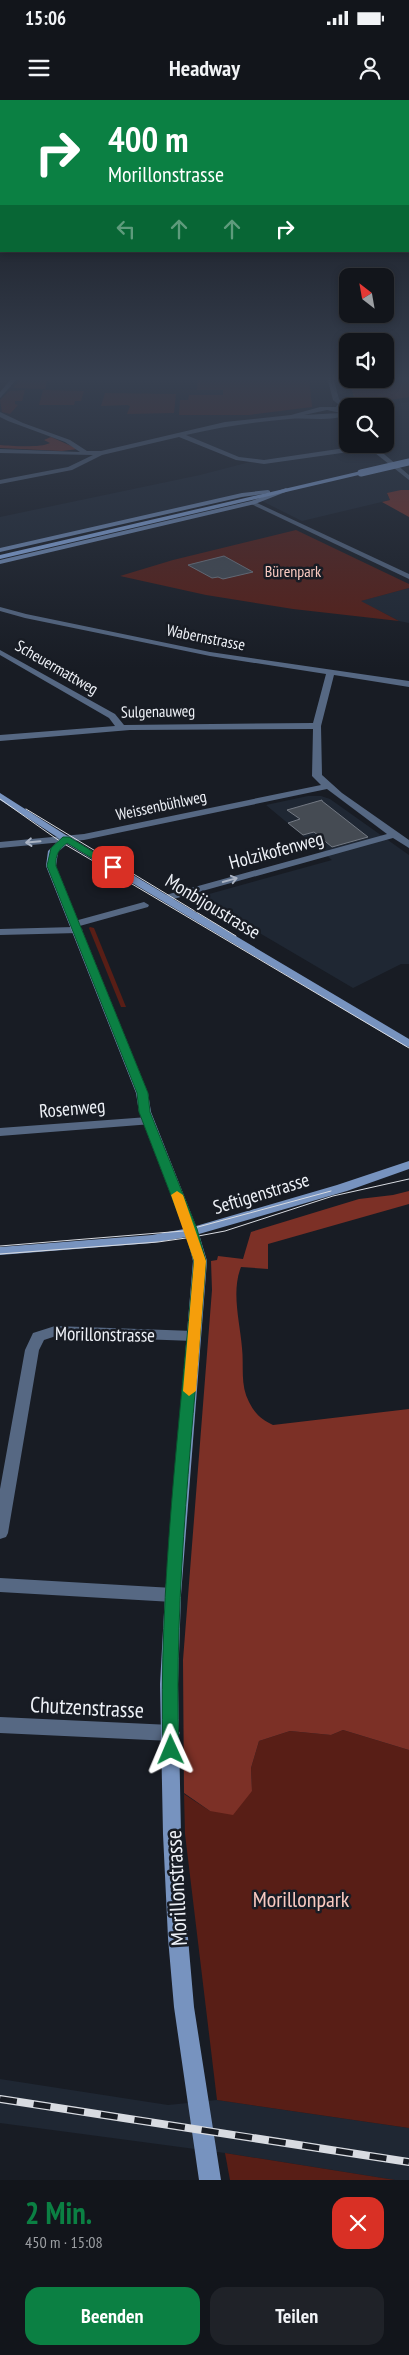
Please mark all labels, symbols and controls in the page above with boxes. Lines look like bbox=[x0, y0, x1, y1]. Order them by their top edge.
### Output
text: 15:06 bbox=[25, 6, 66, 30]
icon: menu bbox=[25, 54, 53, 82]
text: Headway bbox=[169, 54, 240, 82]
icon: person bbox=[356, 54, 384, 82]
text: 400 m bbox=[108, 116, 189, 162]
icon: right bbox=[25, 120, 90, 185]
text: Morillonstrasse bbox=[108, 160, 224, 188]
icon: left bbox=[112, 215, 140, 243]
icon: ahead bbox=[165, 215, 193, 243]
icon: ahead bbox=[218, 215, 246, 243]
icon: right bbox=[271, 215, 299, 243]
north arrow bbox=[339, 268, 394, 322]
map controls bbox=[339, 268, 394, 453]
button: sound bbox=[339, 333, 394, 388]
button: search bbox=[339, 398, 394, 453]
park label: Bürenpark bbox=[265, 561, 322, 581]
street label: Wabernstrasse bbox=[165, 620, 247, 654]
street label: Scheuermattweg bbox=[12, 635, 102, 699]
street label: Sulgenauweg bbox=[121, 700, 195, 722]
street label: Weissenbühlweg bbox=[114, 786, 208, 824]
street label: Holzikofenweg bbox=[226, 826, 326, 874]
one-way arrow bbox=[25, 838, 41, 847]
pin bbox=[92, 846, 134, 888]
icon: arrive bbox=[99, 853, 127, 881]
street label: Monbijoustrasse bbox=[161, 868, 265, 944]
one-way arrow bbox=[222, 875, 238, 885]
street label: Rosenweg bbox=[38, 1093, 106, 1123]
street label: Seftigenstrasse bbox=[210, 1167, 312, 1219]
street label: Morillonstrasse bbox=[55, 1321, 155, 1347]
street label: Chutzenstrasse bbox=[29, 1690, 145, 1724]
position arrow bbox=[144, 1723, 196, 1775]
street label: Morillonstrasse bbox=[159, 1829, 193, 1947]
park label: Morillonpark bbox=[253, 1885, 350, 1913]
text: 2 Min. bbox=[25, 2193, 92, 2232]
button: close bbox=[332, 2197, 384, 2249]
text: 450 m · 15:08 bbox=[25, 2232, 103, 2252]
button: Beenden bbox=[25, 2287, 200, 2345]
button: Teilen bbox=[210, 2287, 384, 2345]

